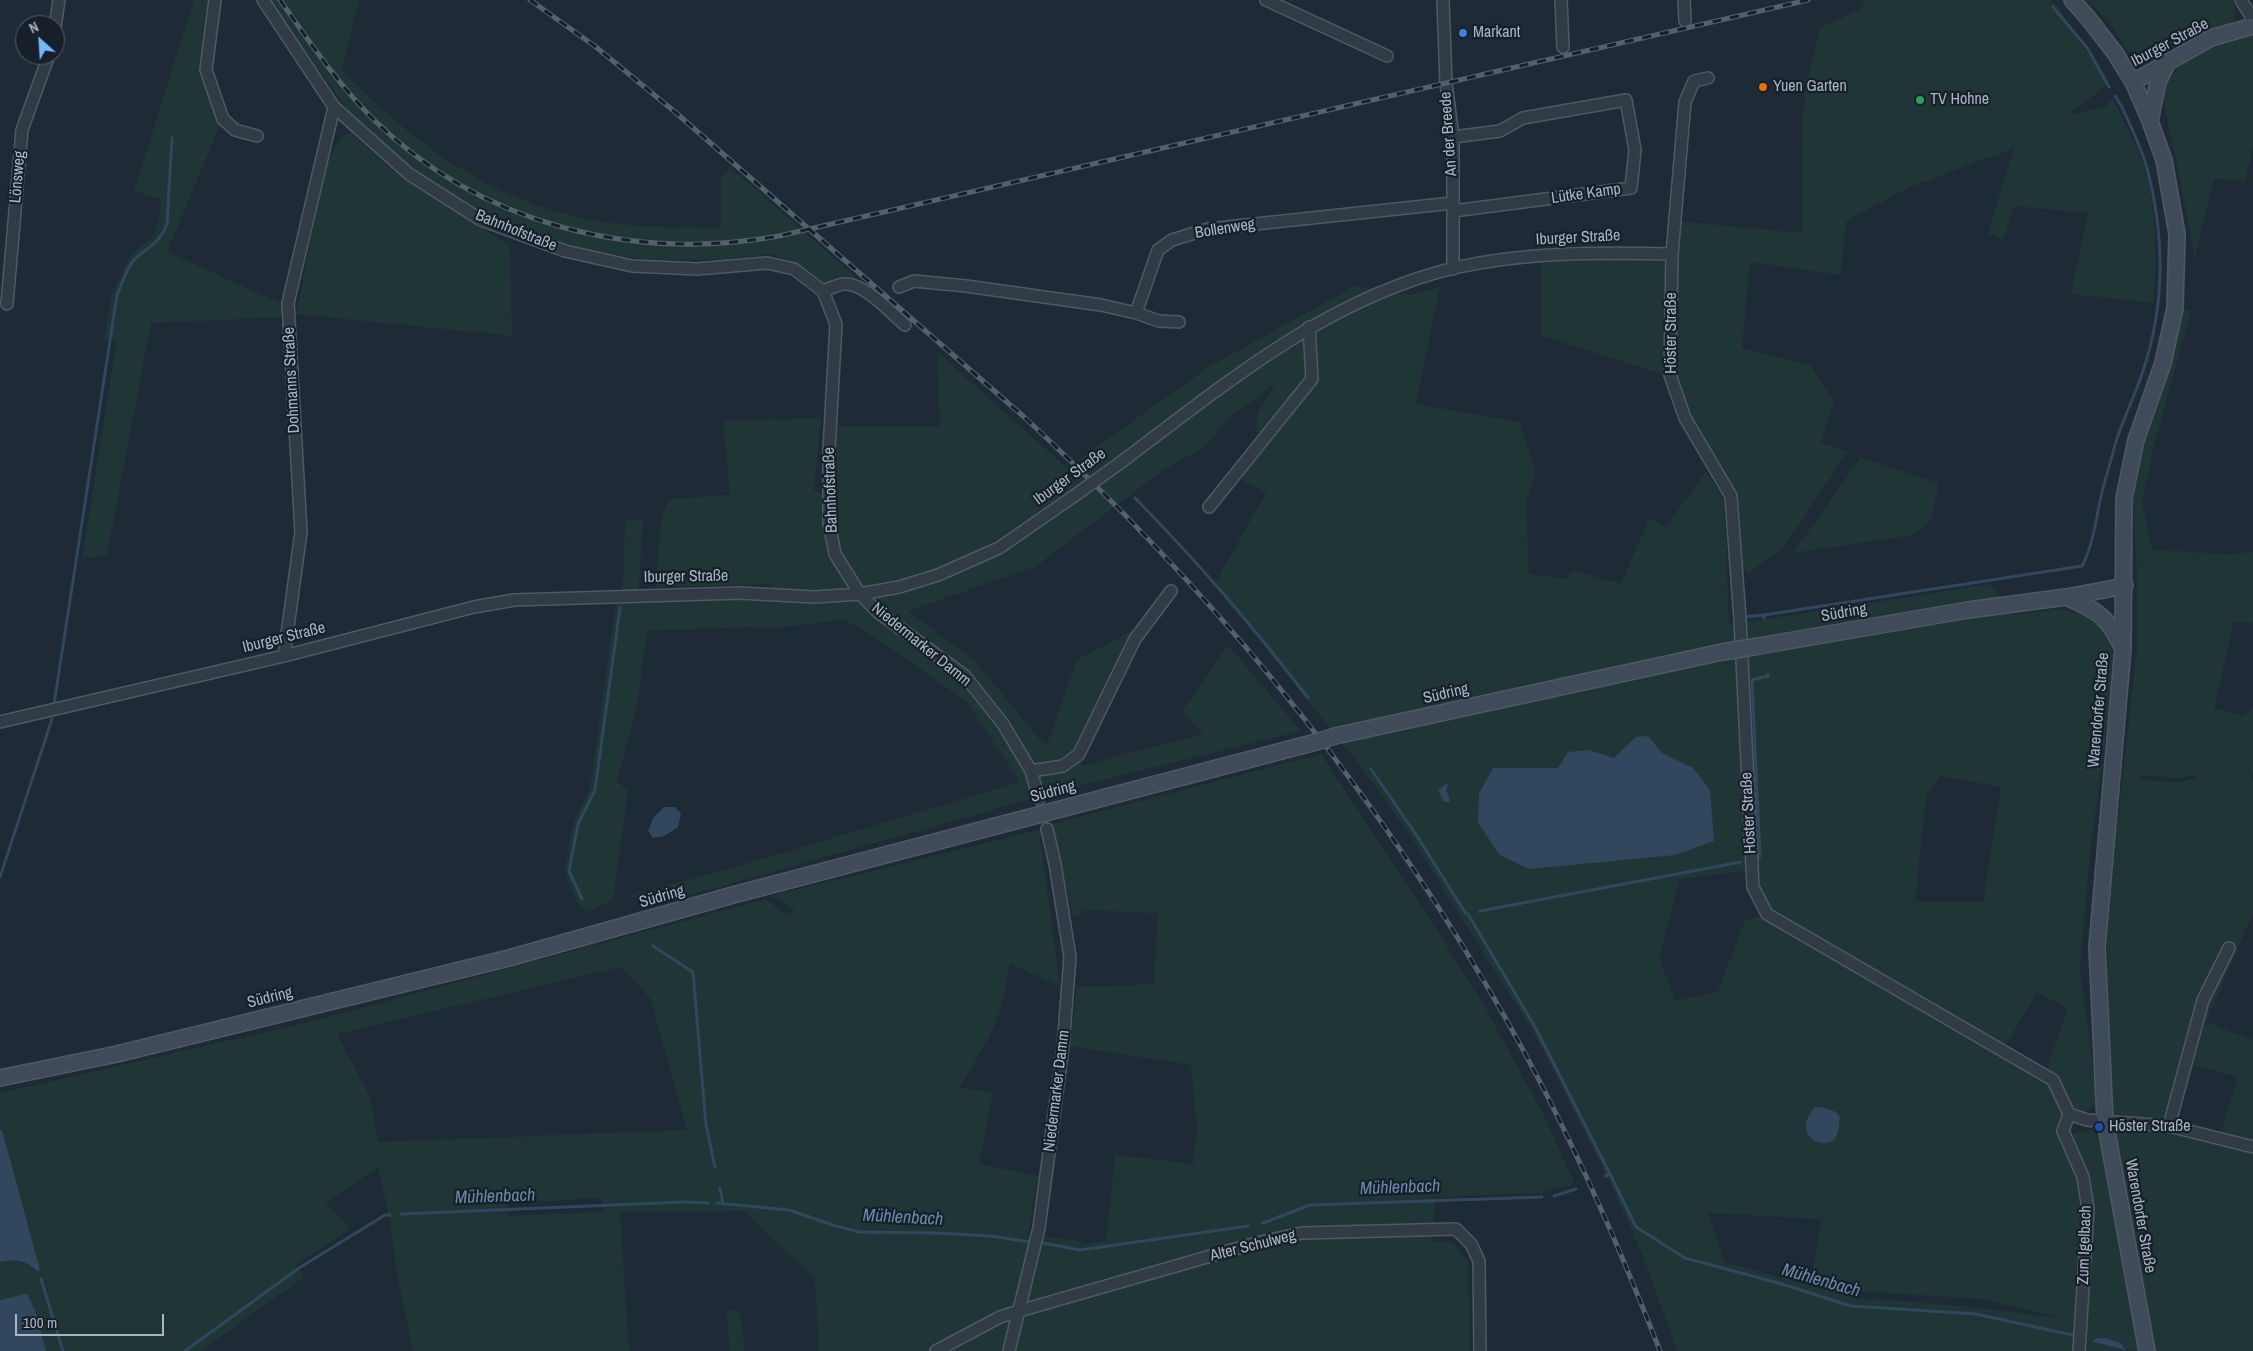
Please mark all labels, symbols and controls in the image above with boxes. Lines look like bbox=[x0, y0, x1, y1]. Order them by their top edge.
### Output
north arrow bbox=[15, 15, 65, 65]
street label: Iburger Straße bbox=[2128, 15, 2212, 71]
text: N bbox=[26, 18, 42, 37]
place label: Markant bbox=[1473, 23, 1520, 43]
marker: Markant bbox=[1457, 27, 1469, 39]
place label: Yuen Garten bbox=[1773, 77, 1847, 97]
marker: Yuen Garten bbox=[1757, 81, 1769, 93]
place label: TV Hohne bbox=[1930, 90, 1989, 110]
street label: An der Breede bbox=[1436, 91, 1462, 177]
marker: TV Hohne bbox=[1914, 94, 1926, 106]
street label: Lönsweg bbox=[6, 150, 30, 204]
street label: Lütke Kamp bbox=[1550, 180, 1622, 208]
street label: Bahnhofstraße bbox=[473, 206, 559, 256]
street label: Bollenweg bbox=[1194, 215, 1256, 243]
street label: Iburger Straße bbox=[1535, 226, 1621, 250]
street label: Höster Straße bbox=[1662, 292, 1682, 374]
street label: Dohmanns Straße bbox=[280, 326, 304, 434]
street label: Iburger Straße bbox=[1030, 444, 1110, 510]
street label: Bahnhofstraße bbox=[820, 447, 842, 533]
street label: Iburger Straße bbox=[644, 567, 728, 587]
street label: Niedermarker Damm bbox=[867, 599, 975, 691]
street label: Südring bbox=[1820, 600, 1868, 626]
street label: Iburger Straße bbox=[241, 618, 327, 658]
street label: Warendorfer Straße bbox=[2084, 652, 2114, 768]
street label: Südring bbox=[1421, 679, 1471, 709]
street label: Höster Straße bbox=[1737, 772, 1761, 854]
street label: Südring bbox=[1028, 777, 1078, 807]
street label: Südring bbox=[637, 881, 687, 913]
street label: Südring bbox=[245, 983, 295, 1013]
street label: Niedermarker Damm bbox=[1040, 1029, 1074, 1153]
place label: Höster Straße bbox=[2109, 1117, 2191, 1137]
marker: Höster Straße bbox=[2093, 1121, 2105, 1133]
street label: Warendorfer Straße bbox=[2121, 1157, 2159, 1275]
water label: Mühlenbach bbox=[1359, 1176, 1441, 1200]
water label: Mühlenbach bbox=[454, 1185, 536, 1209]
water label: Mühlenbach bbox=[862, 1205, 944, 1231]
street label: Zum Igelbach bbox=[2074, 1205, 2096, 1285]
street label: Alter Schulweg bbox=[1208, 1226, 1298, 1266]
water label: Mühlenbach bbox=[1779, 1260, 1863, 1302]
scale bar bbox=[18, 1304, 166, 1336]
text: 100 m bbox=[23, 1312, 57, 1333]

